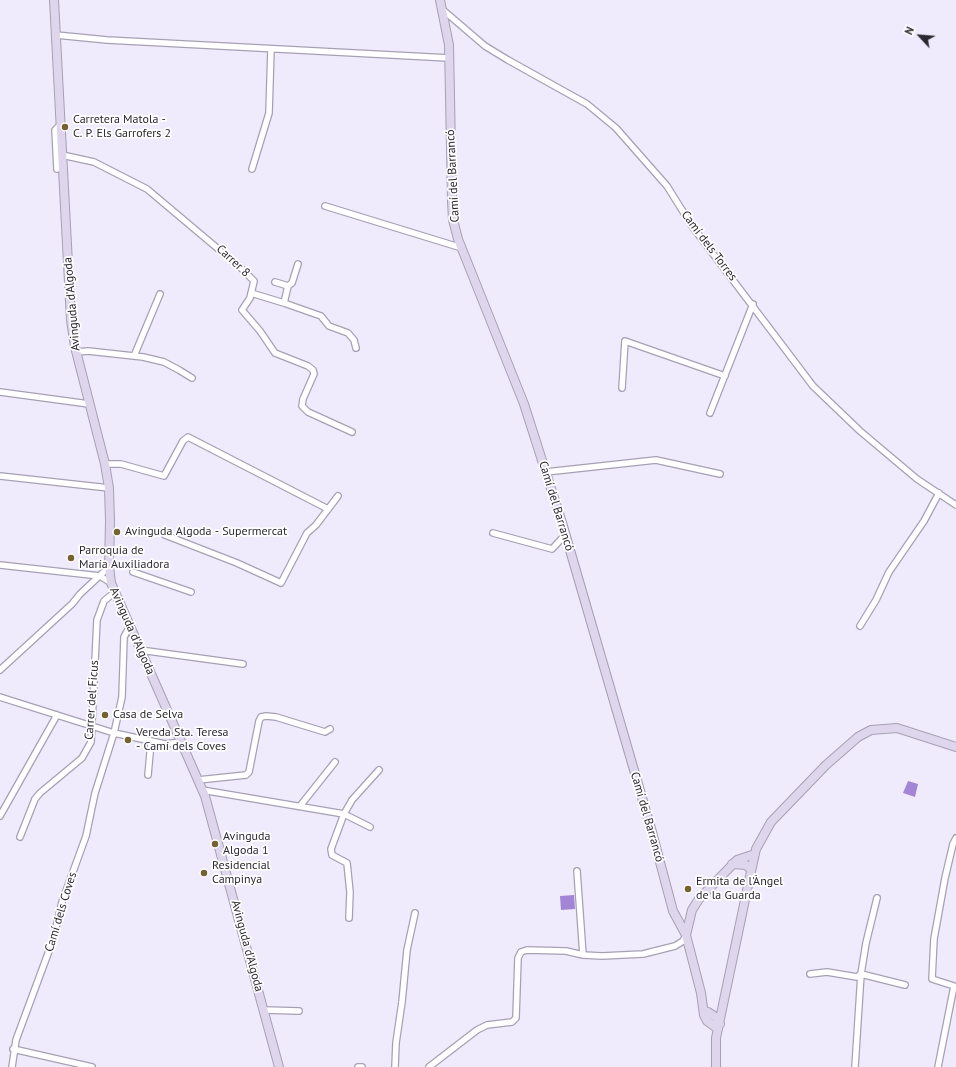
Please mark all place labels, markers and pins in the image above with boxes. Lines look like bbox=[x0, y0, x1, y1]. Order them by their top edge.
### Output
place label: Carretera Matola - C. P. Els Garrofers 2 bbox=[73, 113, 171, 141]
marker: Carretera Matola - C. P. Els Garrofers 2 bbox=[60, 122, 70, 132]
place label: Avinguda Algoda - Supermercat bbox=[125, 525, 287, 539]
marker: Avinguda Algoda - Supermercat bbox=[112, 527, 122, 537]
place label: Parroquia de María Auxiliadora bbox=[79, 544, 169, 572]
marker: Parroquia de María Auxiliadora bbox=[66, 553, 76, 563]
place label: Casa de Selva bbox=[113, 708, 183, 722]
marker: Casa de Selva bbox=[100, 710, 110, 720]
place label: Vereda Sta. Teresa - Camí dels Coves bbox=[136, 726, 229, 754]
marker: Vereda Sta. Teresa - Camí dels Coves bbox=[123, 735, 133, 745]
place label: Avinguda Algoda 1 bbox=[223, 830, 270, 858]
marker: Avinguda Algoda 1 bbox=[210, 839, 220, 849]
place label: Residencial Campinya bbox=[212, 859, 270, 887]
marker: Residencial Campinya bbox=[199, 868, 209, 878]
place label: Ermita de l'Àngel de la Guarda bbox=[696, 875, 783, 903]
marker: Ermita de l'Àngel de la Guarda bbox=[683, 884, 693, 894]

